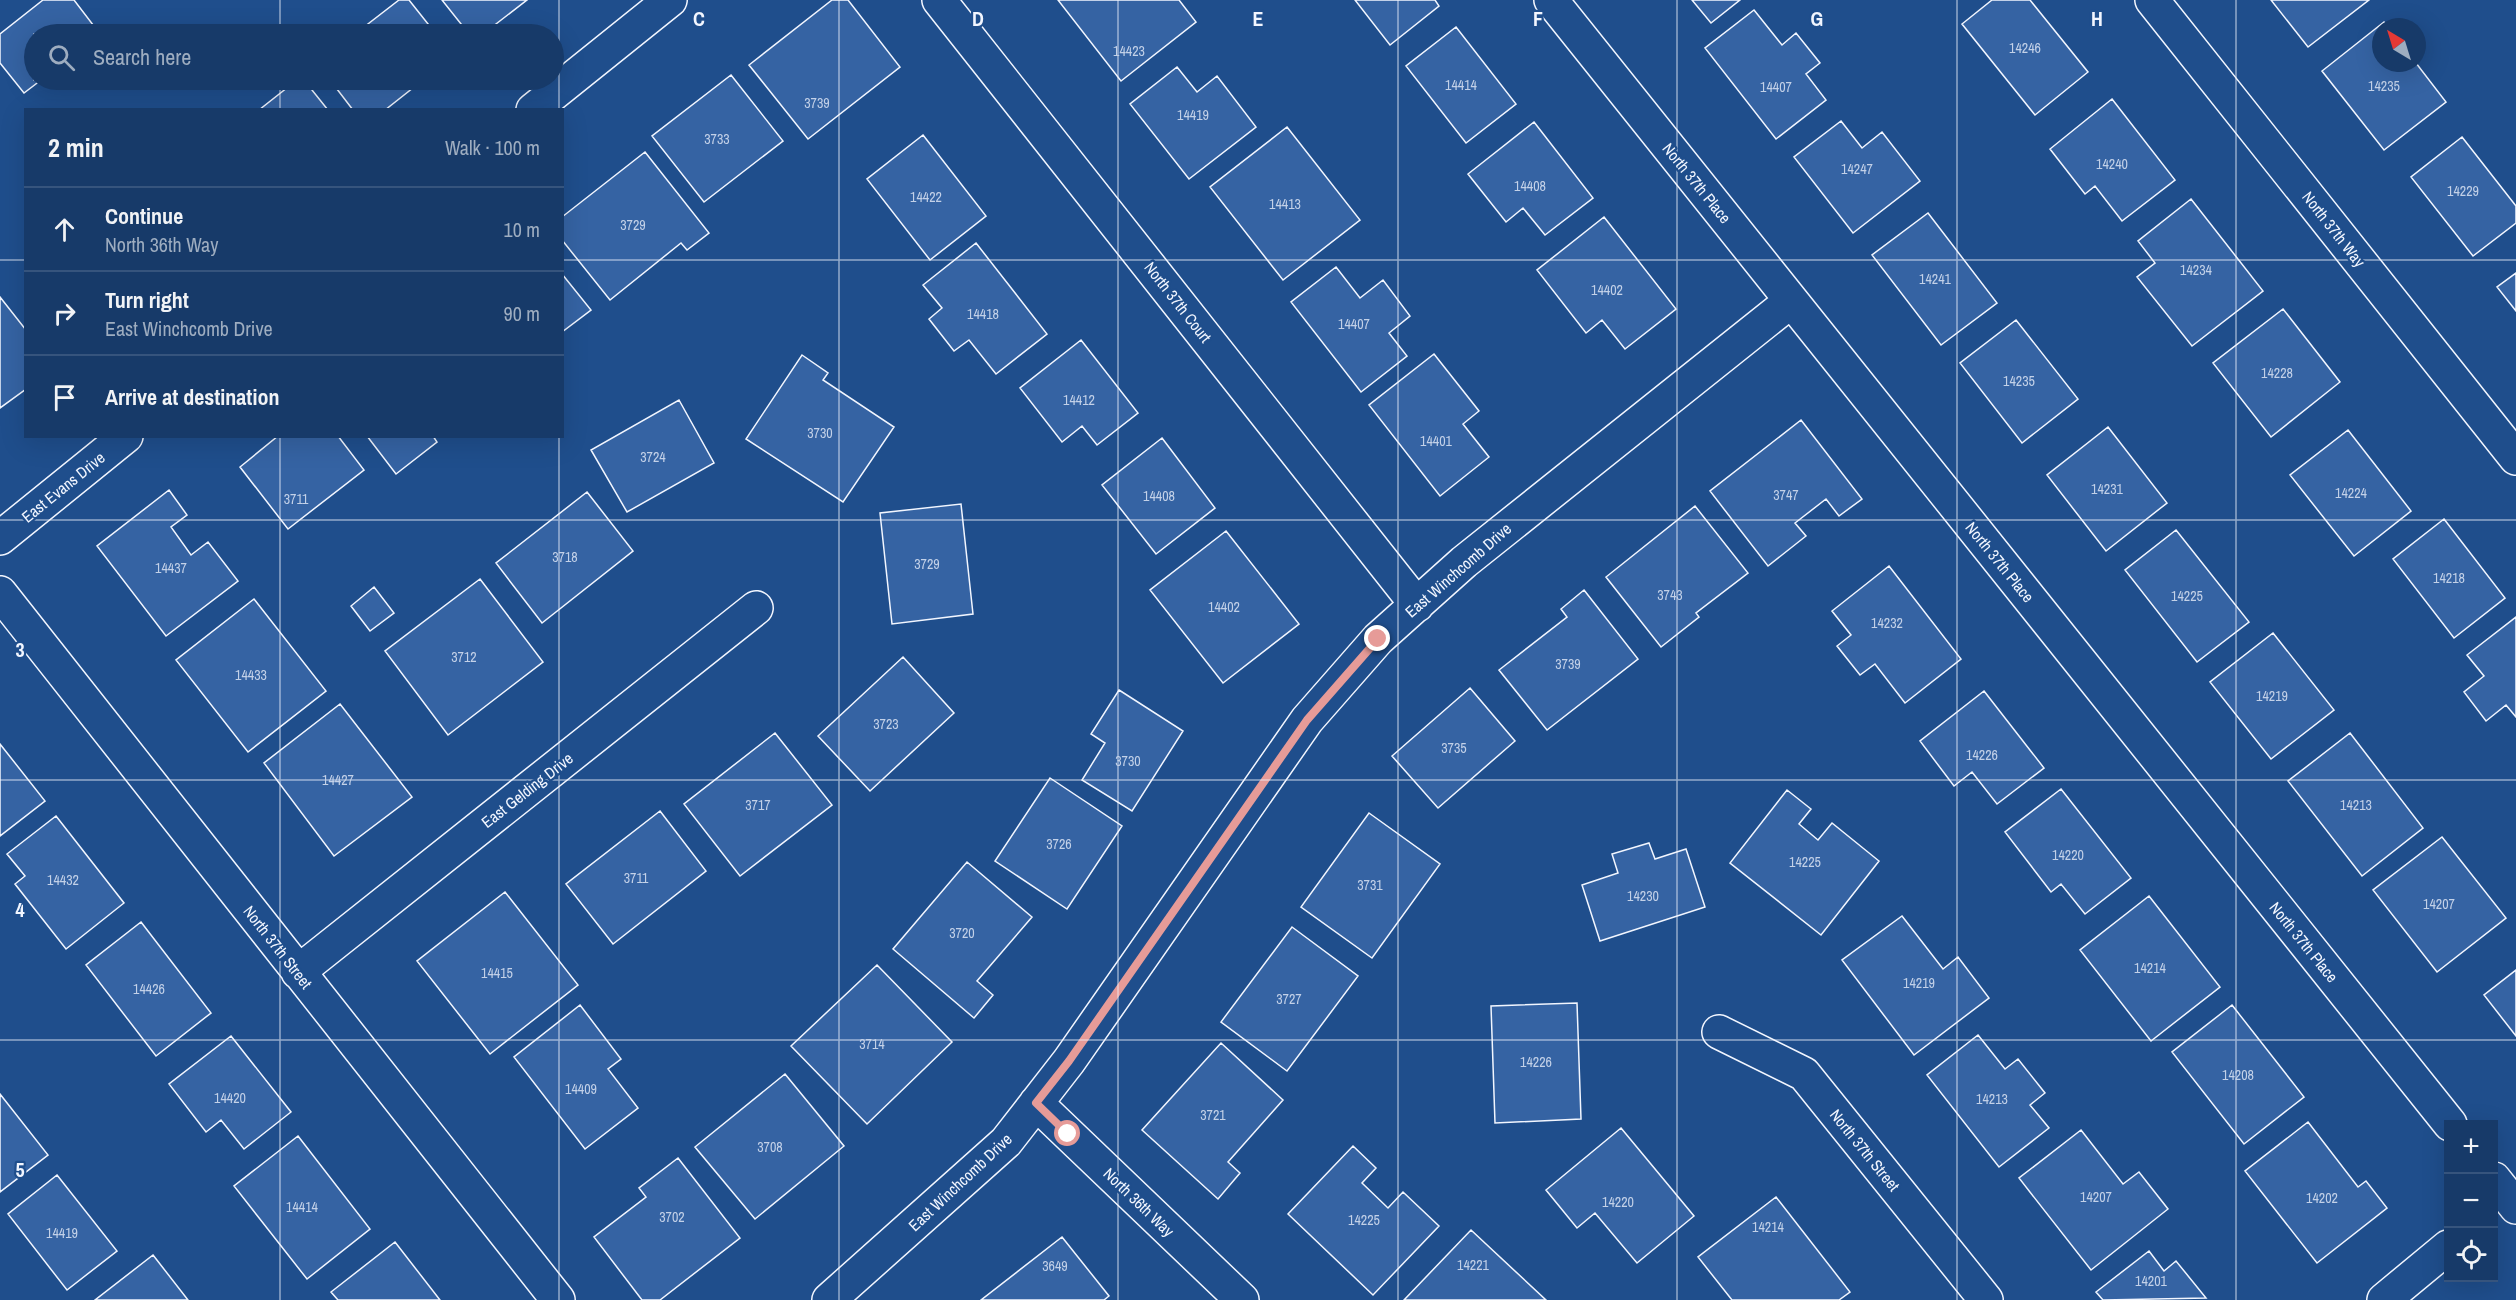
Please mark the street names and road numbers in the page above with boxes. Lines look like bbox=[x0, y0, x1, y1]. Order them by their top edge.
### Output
street label: North 37th Place bbox=[1658, 138, 1736, 228]
street label: North 37th Way bbox=[2297, 186, 2371, 272]
street label: North 37th Court bbox=[1139, 257, 1217, 347]
street label: East Evans Drive bbox=[17, 447, 109, 527]
street label: North 37th Place bbox=[1961, 517, 2039, 607]
street label: East Winchcomb Drive bbox=[1400, 518, 1516, 622]
street label: East Gelding Drive bbox=[477, 747, 577, 833]
street label: North 37th Place bbox=[2265, 897, 2343, 987]
street label: North 37th Street bbox=[239, 901, 318, 993]
street label: North 37th Street bbox=[1825, 1104, 1905, 1196]
street label: East Winchcomb Drive bbox=[903, 1128, 1017, 1236]
street label: North 36th Way bbox=[1099, 1163, 1180, 1242]

